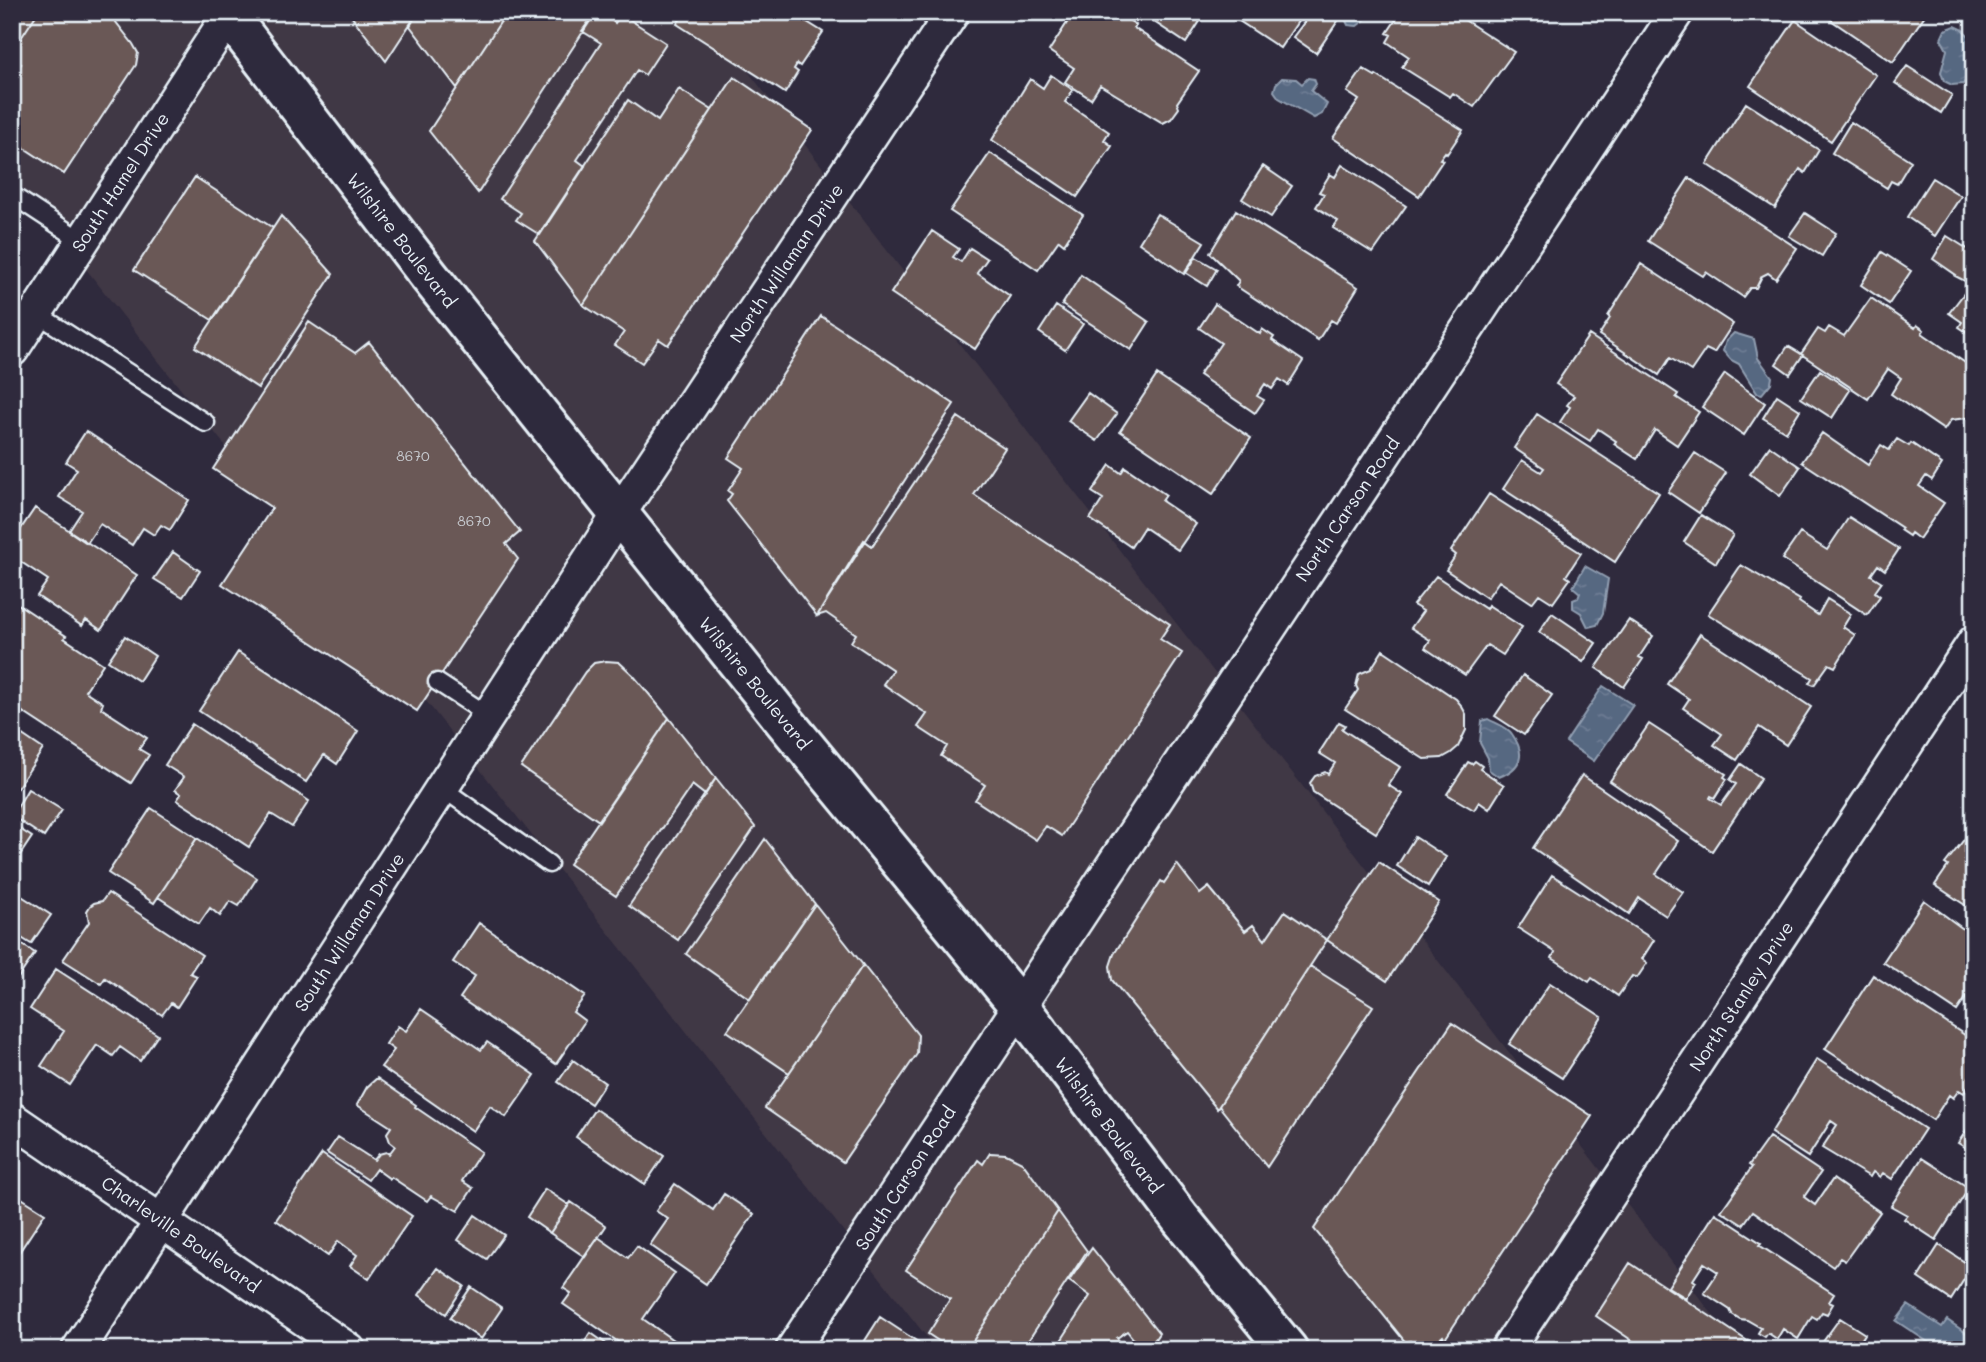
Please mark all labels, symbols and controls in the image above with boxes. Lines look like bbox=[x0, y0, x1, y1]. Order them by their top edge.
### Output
street label: South Hamel Drive bbox=[66, 108, 174, 256]
street label: Wilshire Boulevard bbox=[342, 168, 462, 312]
street label: North Willaman Drive bbox=[724, 179, 848, 347]
street label: North Carson Road bbox=[1290, 432, 1404, 586]
house number: 8670 bbox=[396, 446, 430, 465]
house number: 8670 bbox=[457, 511, 491, 530]
street label: Wilshire Boulevard bbox=[694, 611, 816, 755]
street label: South Willaman Drive bbox=[289, 848, 409, 1016]
street label: North Stanley Drive bbox=[1683, 916, 1799, 1076]
street label: Wilshire Boulevard bbox=[1050, 1052, 1168, 1198]
street label: South Carson Road bbox=[849, 1101, 961, 1255]
street label: Charleville Boulevard bbox=[97, 1170, 265, 1298]

